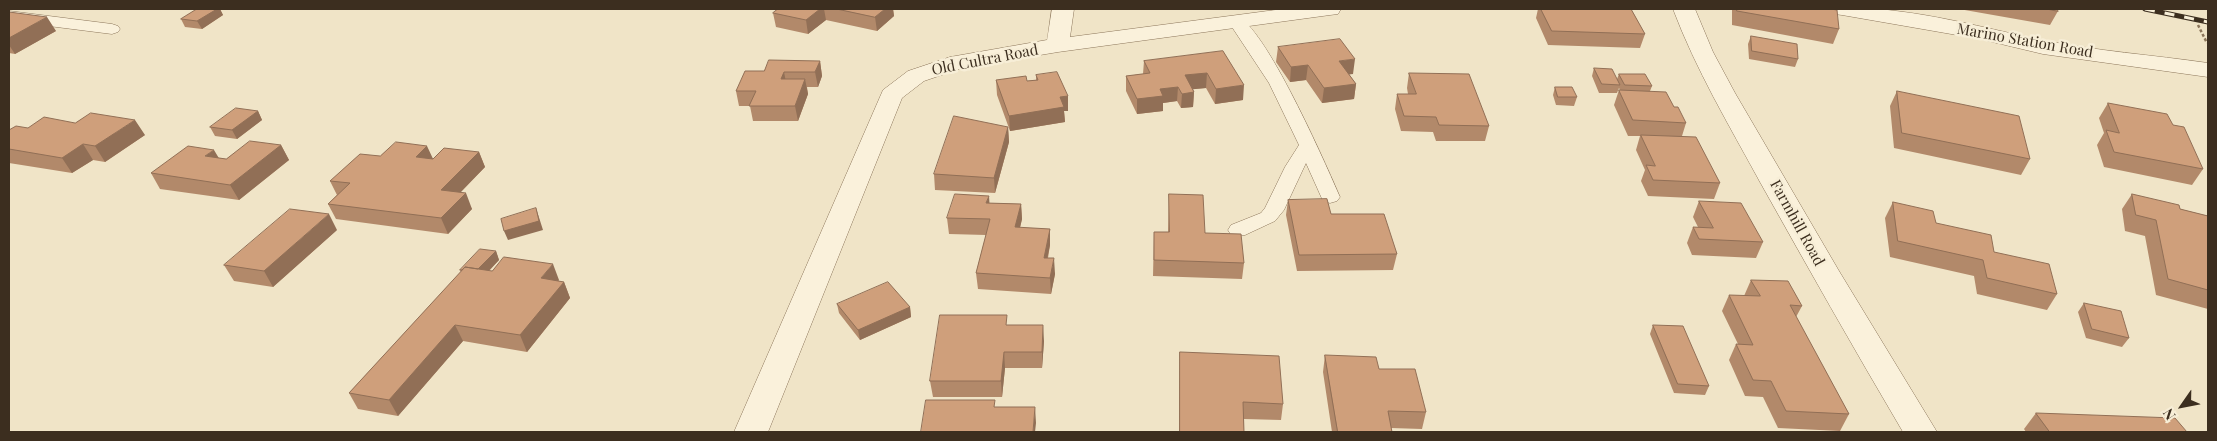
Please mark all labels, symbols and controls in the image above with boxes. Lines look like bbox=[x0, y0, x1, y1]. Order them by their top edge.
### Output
street label: Marino Station Road bbox=[1955, 20, 2095, 62]
street label: Old Cultra Road bbox=[930, 41, 1040, 79]
street label: Farmhill Road bbox=[1766, 177, 1828, 269]
north arrow bbox=[2157, 381, 2207, 431]
text: N bbox=[2158, 405, 2180, 424]

